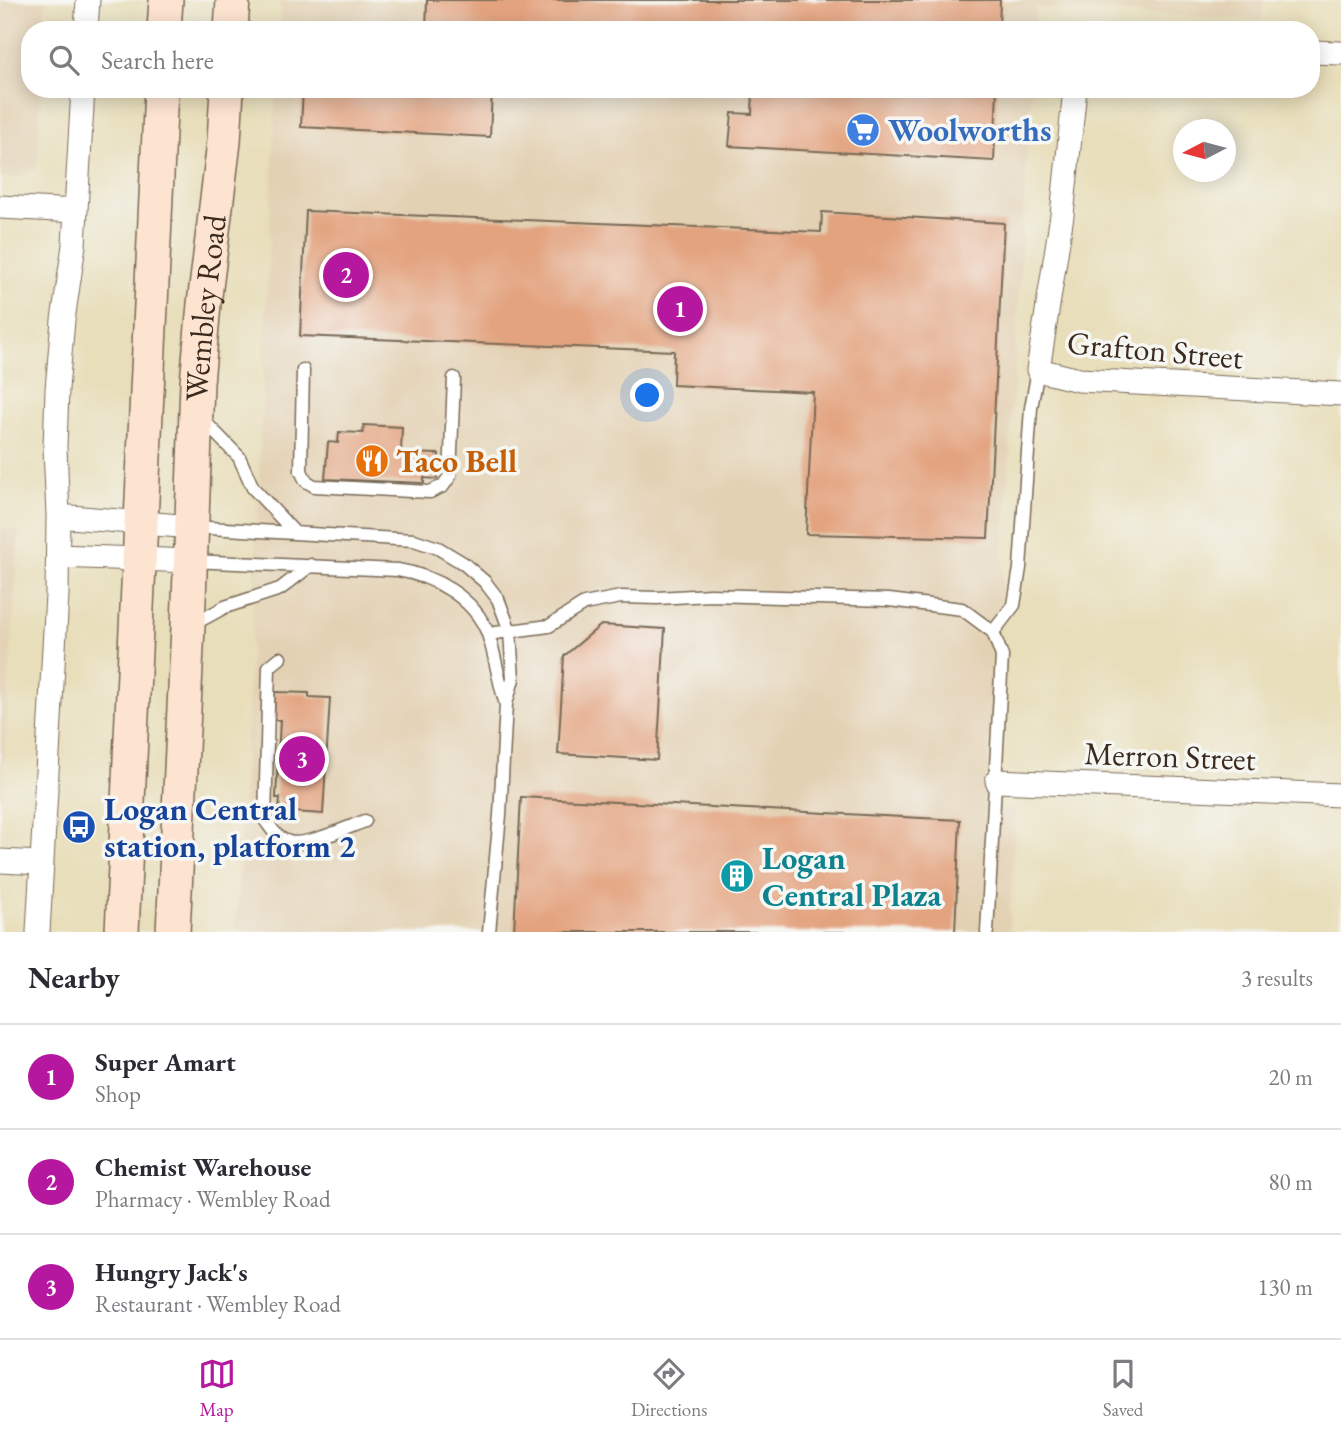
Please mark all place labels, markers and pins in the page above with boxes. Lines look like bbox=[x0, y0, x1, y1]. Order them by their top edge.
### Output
place label: Woolworths bbox=[888, 109, 1052, 151]
supermarket icon: Woolworths bbox=[844, 111, 882, 149]
pin: 2 bbox=[323, 249, 369, 301]
pin: 1 bbox=[657, 283, 703, 335]
place label: Taco Bell bbox=[396, 440, 517, 482]
restaurant icon: Taco Bell bbox=[353, 442, 391, 480]
pin: 3 bbox=[279, 733, 325, 785]
place label: Logan Central station, platform 2 bbox=[104, 788, 355, 867]
bus stop icon: Logan Central station, platform 2 bbox=[60, 808, 98, 846]
place label: Logan Central Plaza bbox=[762, 837, 942, 916]
building icon: Logan Central Plaza bbox=[718, 857, 756, 895]

